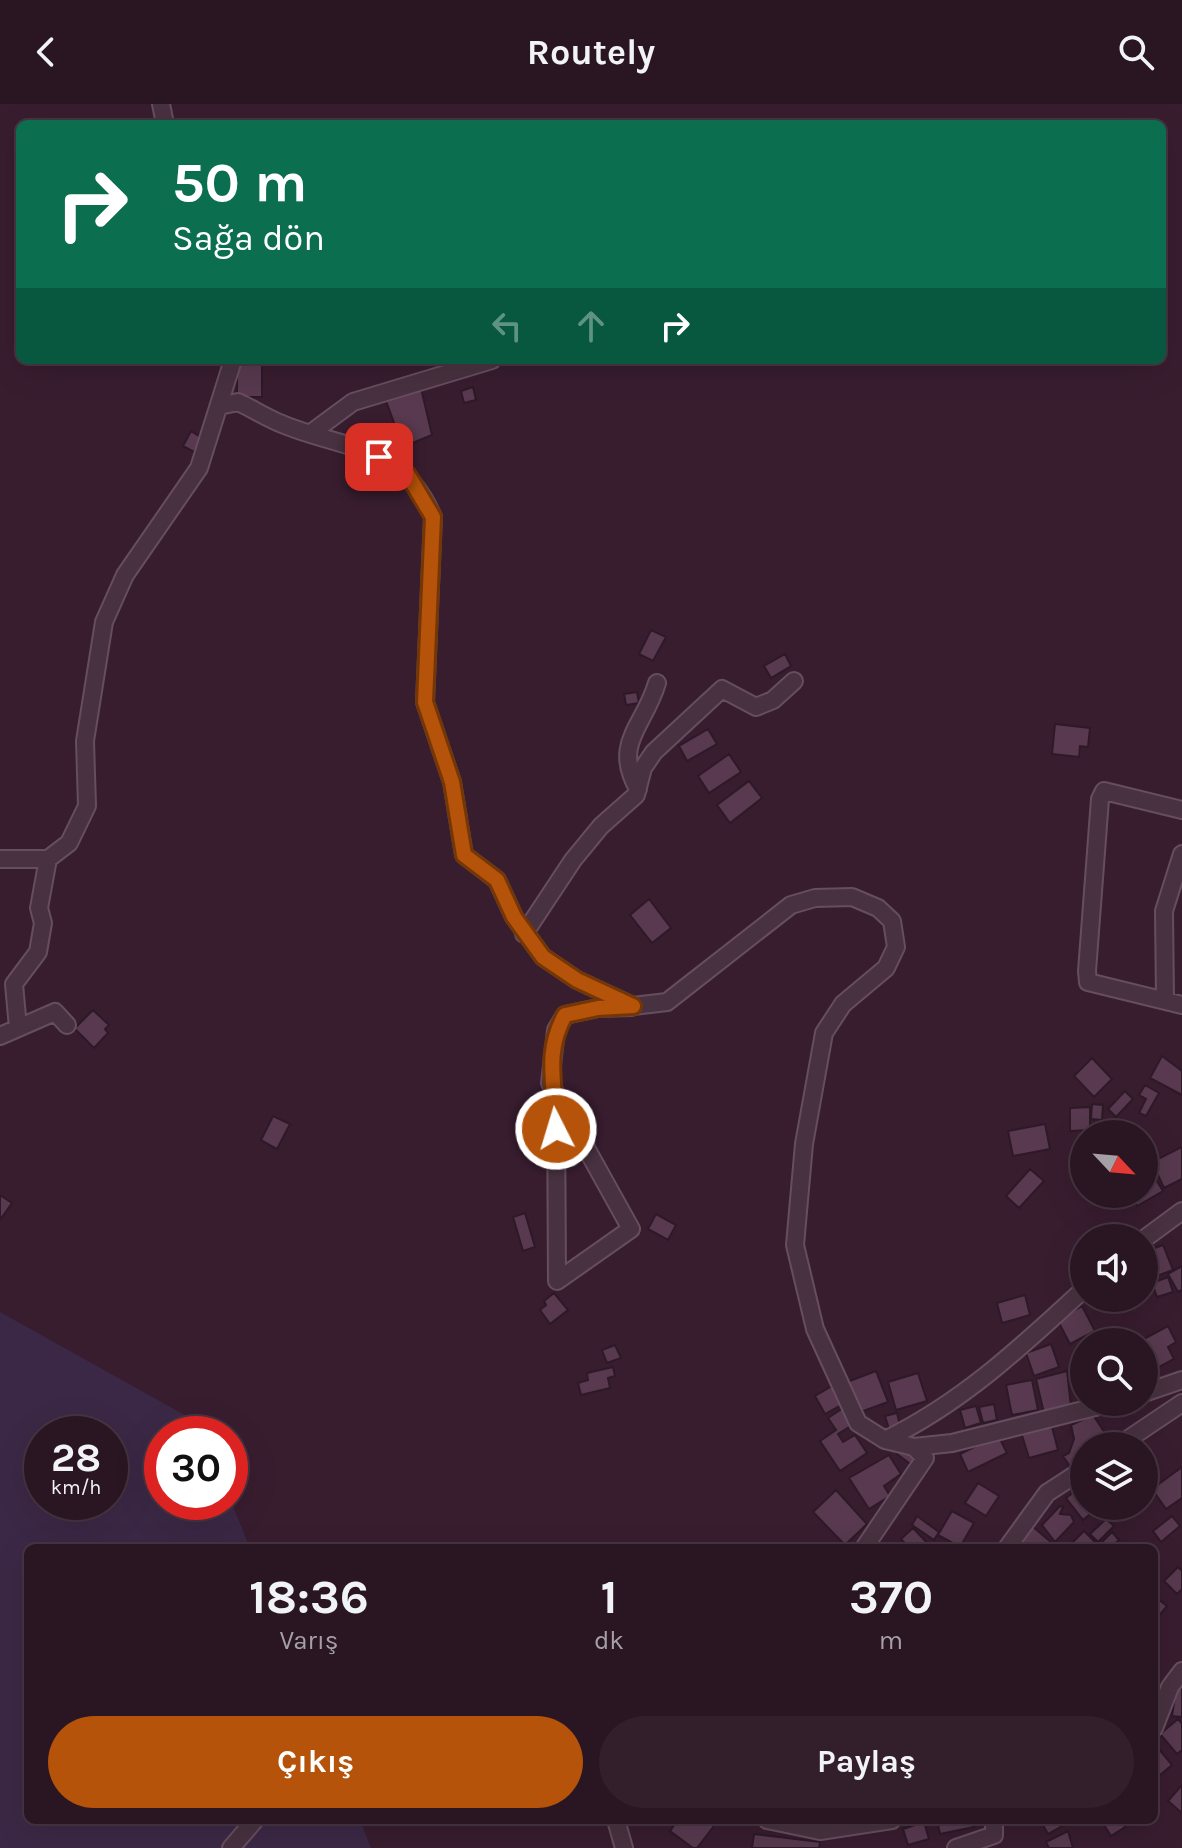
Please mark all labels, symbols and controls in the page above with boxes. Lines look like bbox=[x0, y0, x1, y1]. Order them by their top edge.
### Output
icon: back bbox=[24, 30, 68, 74]
icon: search bbox=[1114, 30, 1158, 74]
text: Routely bbox=[527, 31, 655, 73]
text: 50 m bbox=[172, 150, 307, 215]
icon: right bbox=[40, 152, 144, 256]
text: Sağa dön bbox=[172, 217, 325, 259]
icon: left bbox=[485, 304, 529, 348]
icon: ahead bbox=[569, 304, 613, 348]
icon: right bbox=[653, 304, 697, 348]
pin bbox=[345, 423, 413, 491]
icon: arrive bbox=[357, 435, 401, 479]
position arrow bbox=[514, 1087, 598, 1171]
north arrow bbox=[1070, 1120, 1158, 1208]
map controls bbox=[1070, 1120, 1158, 1520]
button: sound bbox=[1070, 1224, 1158, 1312]
button: search bbox=[1070, 1328, 1158, 1416]
speed limit sign: 30 bbox=[144, 1416, 248, 1520]
button: layers bbox=[1070, 1432, 1158, 1520]
text: 28 bbox=[51, 1434, 101, 1481]
text: km/h bbox=[51, 1476, 101, 1499]
text: 18:36 bbox=[249, 1569, 369, 1625]
text: 1 bbox=[600, 1569, 618, 1625]
text: 370 bbox=[849, 1569, 933, 1625]
text: Varış bbox=[280, 1625, 338, 1656]
text: dk bbox=[594, 1625, 624, 1656]
text: m bbox=[879, 1625, 903, 1656]
button: Çıkış bbox=[48, 1716, 583, 1808]
button: Paylaş bbox=[599, 1716, 1134, 1808]

